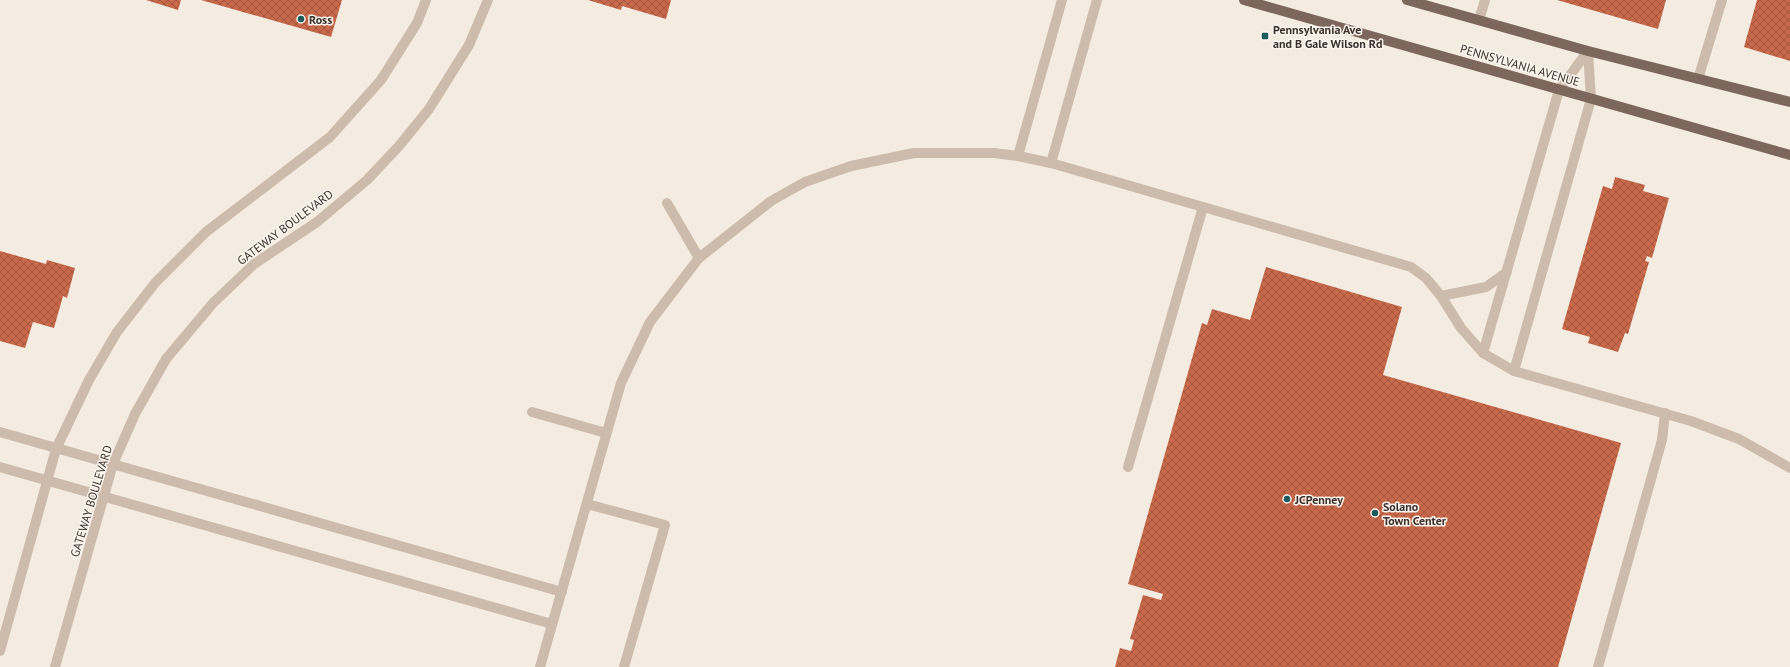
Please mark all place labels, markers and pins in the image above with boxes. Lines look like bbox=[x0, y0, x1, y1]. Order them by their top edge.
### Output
place label: Ross bbox=[309, 12, 332, 27]
marker: Ross bbox=[296, 14, 306, 24]
place label: Pennsylvania Ave and B Gale Wilson Rd bbox=[1273, 22, 1382, 51]
marker: Pennsylvania Ave and B Gale Wilson Rd bbox=[1260, 31, 1270, 41]
place label: JCPenney bbox=[1294, 492, 1343, 507]
marker: JCPenney bbox=[1282, 494, 1292, 504]
place label: Solano Town Center bbox=[1383, 499, 1447, 528]
marker: Solano Town Center bbox=[1370, 508, 1380, 518]

